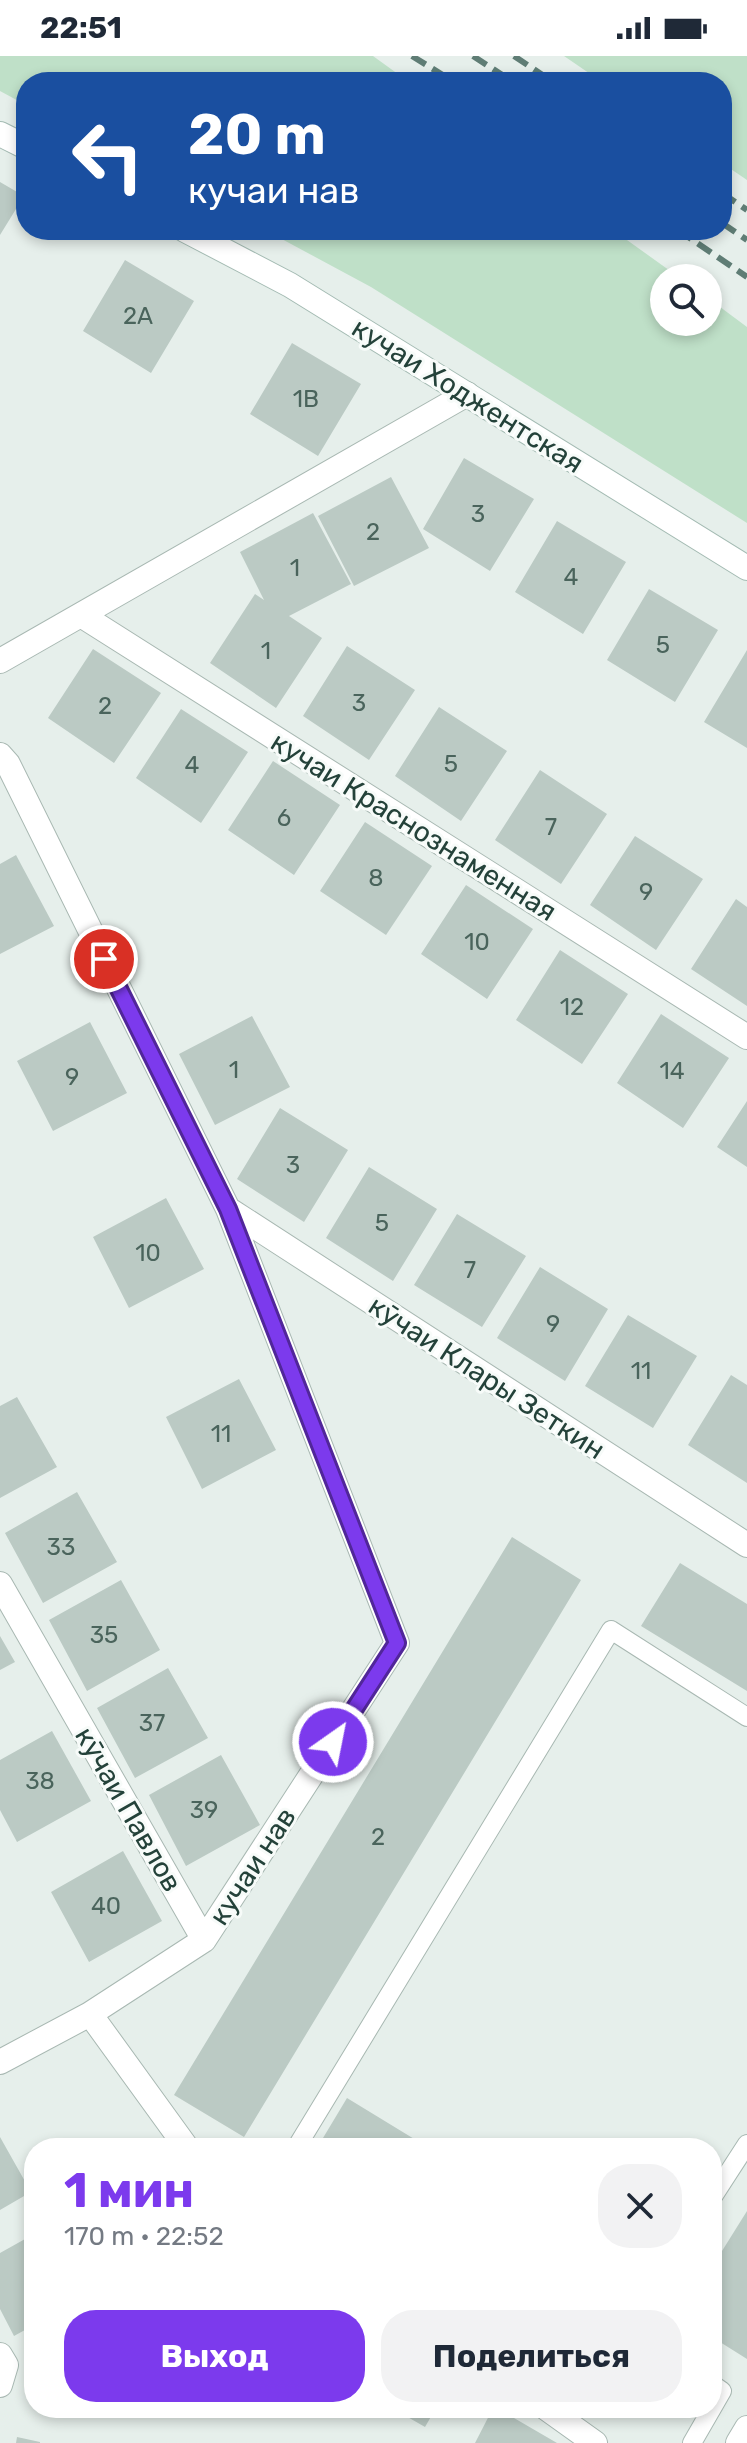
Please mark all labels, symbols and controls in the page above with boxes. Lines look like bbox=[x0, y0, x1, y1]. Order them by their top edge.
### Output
text: 22:51 bbox=[40, 10, 122, 46]
text: 20 m bbox=[188, 102, 326, 168]
icon: left bbox=[56, 104, 160, 208]
text: кучаи нав bbox=[188, 169, 359, 212]
map controls bbox=[650, 264, 722, 336]
button: search bbox=[650, 264, 722, 336]
house number: 2А bbox=[123, 302, 153, 330]
street label: кучаи Ходжентская bbox=[346, 311, 589, 480]
house number: 1В bbox=[293, 385, 319, 413]
house number: 3 bbox=[471, 500, 485, 528]
house number: 2 bbox=[366, 518, 380, 546]
house number: 1 bbox=[290, 554, 300, 582]
house number: 4 bbox=[564, 563, 579, 591]
house number: 5 bbox=[656, 631, 670, 659]
house number: 1 bbox=[261, 637, 271, 665]
house number: 3 bbox=[352, 689, 366, 717]
house number: 2 bbox=[98, 692, 112, 720]
street label: кучаи Краснознаменная bbox=[265, 725, 562, 928]
house number: 5 bbox=[444, 750, 458, 778]
house number: 4 bbox=[185, 751, 200, 779]
house number: 6 bbox=[277, 804, 291, 832]
house number: 7 bbox=[545, 813, 557, 841]
house number: 8 bbox=[368, 864, 384, 892]
house number: 9 bbox=[639, 878, 653, 906]
pin bbox=[70, 925, 138, 993]
house number: 10 bbox=[464, 928, 490, 956]
icon: arrive bbox=[82, 937, 126, 981]
house number: 12 bbox=[560, 993, 584, 1021]
house number: 1 bbox=[229, 1056, 239, 1084]
house number: 14 bbox=[659, 1057, 685, 1085]
house number: 9 bbox=[65, 1063, 79, 1091]
house number: 3 bbox=[286, 1151, 300, 1179]
house number: 5 bbox=[375, 1209, 389, 1237]
house number: 10 bbox=[135, 1239, 161, 1267]
house number: 7 bbox=[464, 1256, 476, 1284]
street label: кӯчаи Клары Зеткин bbox=[363, 1289, 611, 1466]
house number: 9 bbox=[546, 1310, 560, 1338]
house number: 11 bbox=[631, 1357, 651, 1385]
house number: 11 bbox=[211, 1420, 231, 1448]
house number: 33 bbox=[47, 1533, 75, 1561]
house number: 35 bbox=[90, 1621, 118, 1649]
position arrow bbox=[291, 1700, 375, 1784]
house number: 37 bbox=[139, 1709, 165, 1737]
street label: кӯчаи Павлов bbox=[68, 1721, 189, 1897]
house number: 38 bbox=[25, 1767, 55, 1795]
house number: 39 bbox=[190, 1796, 218, 1824]
street label: кучаи нав bbox=[202, 1801, 303, 1931]
house number: 2 bbox=[371, 1823, 385, 1851]
house number: 40 bbox=[91, 1892, 121, 1920]
text: 1 мин bbox=[64, 2162, 194, 2219]
button: close bbox=[598, 2164, 682, 2248]
text: 170 m · 22:52 bbox=[64, 2221, 224, 2252]
button: Выход bbox=[64, 2310, 365, 2402]
button: Поделиться bbox=[381, 2310, 682, 2402]

